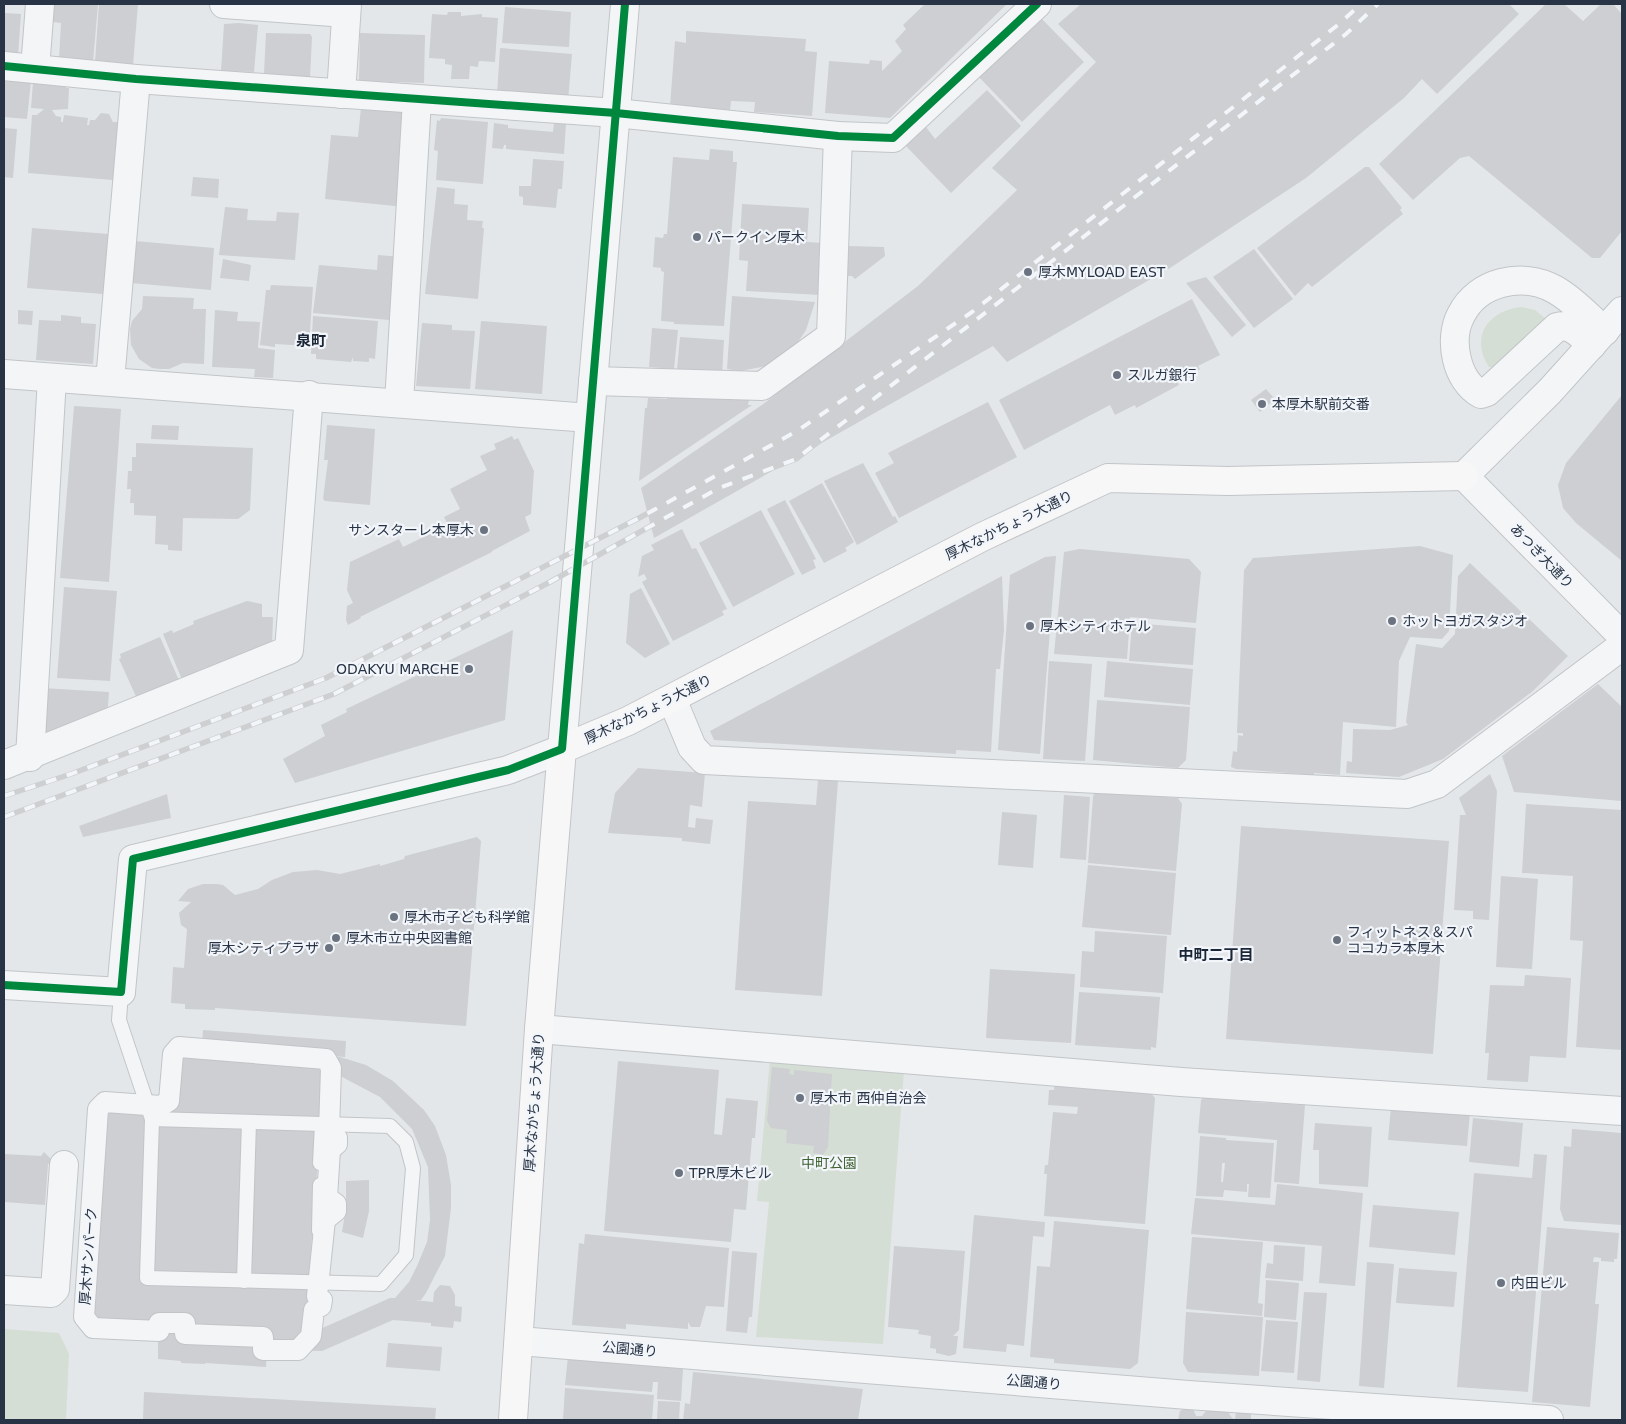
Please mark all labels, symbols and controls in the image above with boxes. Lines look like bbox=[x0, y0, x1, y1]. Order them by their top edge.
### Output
place label: パークイン厚木 bbox=[707, 229, 805, 245]
marker: パークイン厚木 bbox=[691, 231, 703, 243]
place label: 厚木MYLOAD EAST bbox=[1038, 264, 1166, 280]
marker: 厚木MYLOAD EAST bbox=[1022, 266, 1034, 278]
district label: 泉町 bbox=[296, 332, 326, 350]
place label: スルガ銀行 bbox=[1127, 367, 1197, 383]
marker: スルガ銀行 bbox=[1111, 369, 1123, 381]
place label: 本厚木駅前交番 bbox=[1272, 396, 1370, 412]
marker: 本厚木駅前交番 bbox=[1256, 398, 1268, 410]
street label: 厚木なかちょう大通り bbox=[943, 487, 1075, 563]
street label: あつぎ大通り bbox=[1507, 520, 1577, 592]
place label: サンスターレ本厚木 bbox=[348, 522, 474, 538]
marker: サンスターレ本厚木 bbox=[478, 524, 490, 536]
place label: ホットヨガスタジオ bbox=[1402, 613, 1528, 629]
marker: ホットヨガスタジオ bbox=[1386, 615, 1398, 627]
place label: 厚木シティホテル bbox=[1040, 618, 1151, 634]
marker: 厚木シティホテル bbox=[1024, 620, 1036, 632]
place label: ODAKYU MARCHE bbox=[336, 661, 459, 677]
marker: ODAKYU MARCHE bbox=[463, 663, 475, 675]
street label: 厚木なかちょう大通り bbox=[582, 671, 714, 747]
place label: 厚木市子ども科学館 bbox=[404, 909, 530, 925]
marker: 厚木市子ども科学館 bbox=[388, 911, 400, 923]
place label: フィットネス＆スパ ココカラ本厚木 bbox=[1347, 924, 1473, 956]
place label: 厚木市立中央図書館 bbox=[346, 930, 472, 946]
marker: 厚木市立中央図書館 bbox=[330, 932, 342, 944]
marker: フィットネス＆スパ ココカラ本厚木 bbox=[1331, 934, 1343, 946]
place label: 厚木シティプラザ bbox=[208, 940, 319, 956]
marker: 厚木シティプラザ bbox=[323, 942, 335, 954]
district label: 中町二丁目 bbox=[1178, 946, 1254, 964]
street label: 厚木なかちょう大通り bbox=[521, 1032, 547, 1172]
place label: 厚木市 西仲自治会 bbox=[810, 1090, 926, 1106]
marker: 厚木市 西仲自治会 bbox=[794, 1092, 806, 1104]
park label: 中町公園 bbox=[801, 1155, 857, 1171]
place label: TPR厚木ビル bbox=[688, 1165, 772, 1181]
marker: TPR厚木ビル bbox=[673, 1167, 685, 1179]
street label: 厚木サンパーク bbox=[77, 1207, 99, 1305]
place label: 内田ビル bbox=[1511, 1275, 1567, 1291]
marker: 内田ビル bbox=[1495, 1277, 1507, 1289]
street label: 公園通り bbox=[601, 1339, 659, 1359]
street label: 公園通り bbox=[1005, 1372, 1063, 1392]

